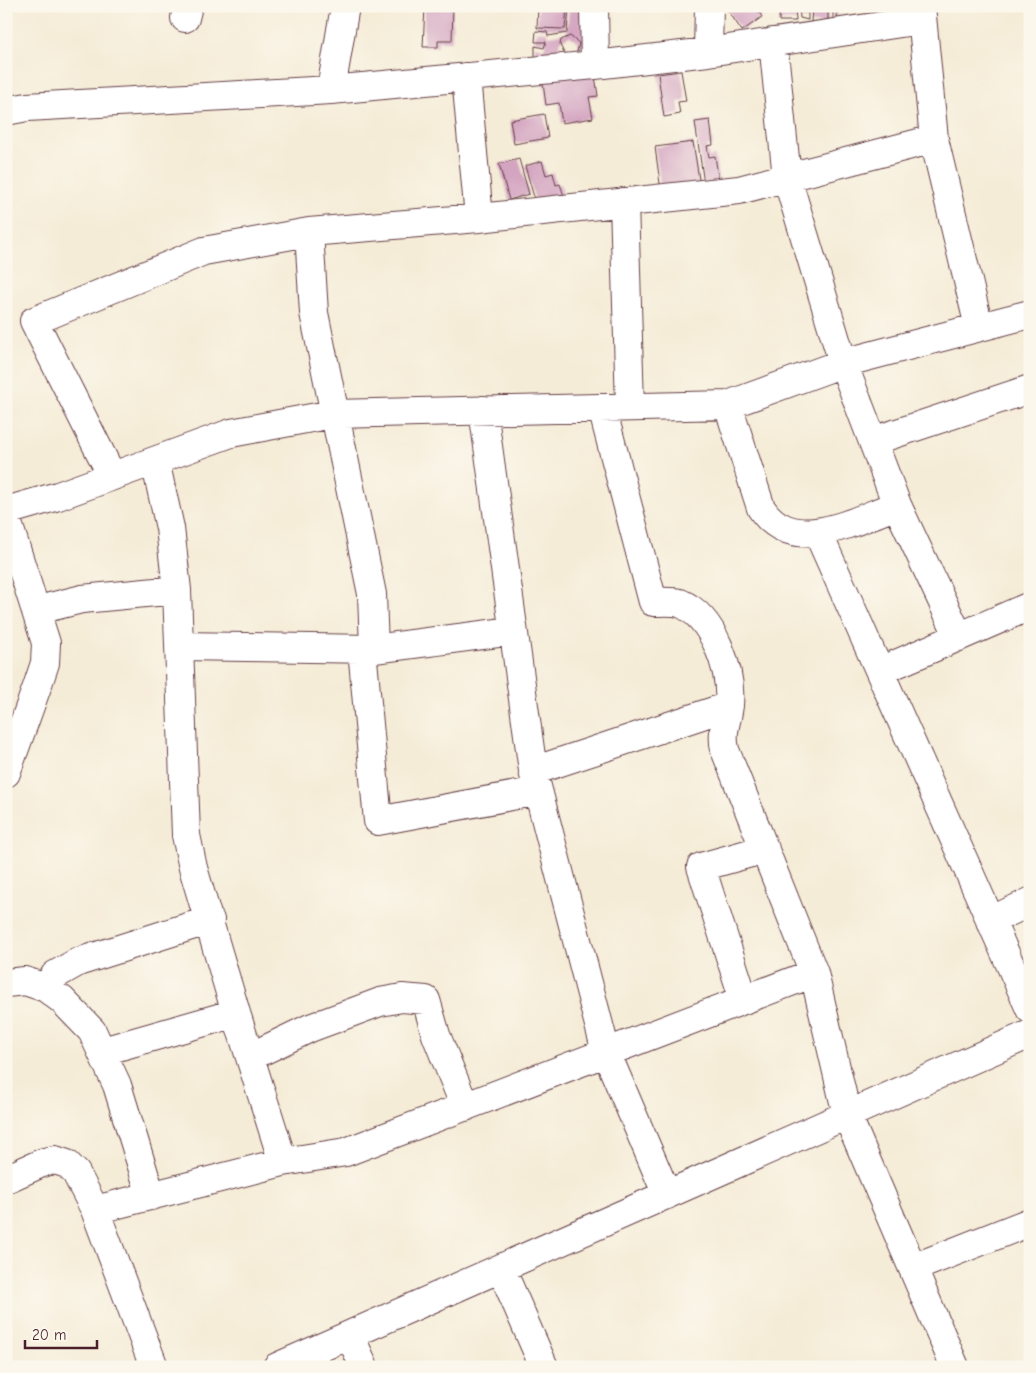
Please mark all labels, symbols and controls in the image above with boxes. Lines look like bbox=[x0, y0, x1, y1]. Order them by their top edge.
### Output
scale bar bbox=[25, 1318, 98, 1350]
text: 20 m bbox=[32, 1326, 66, 1344]

